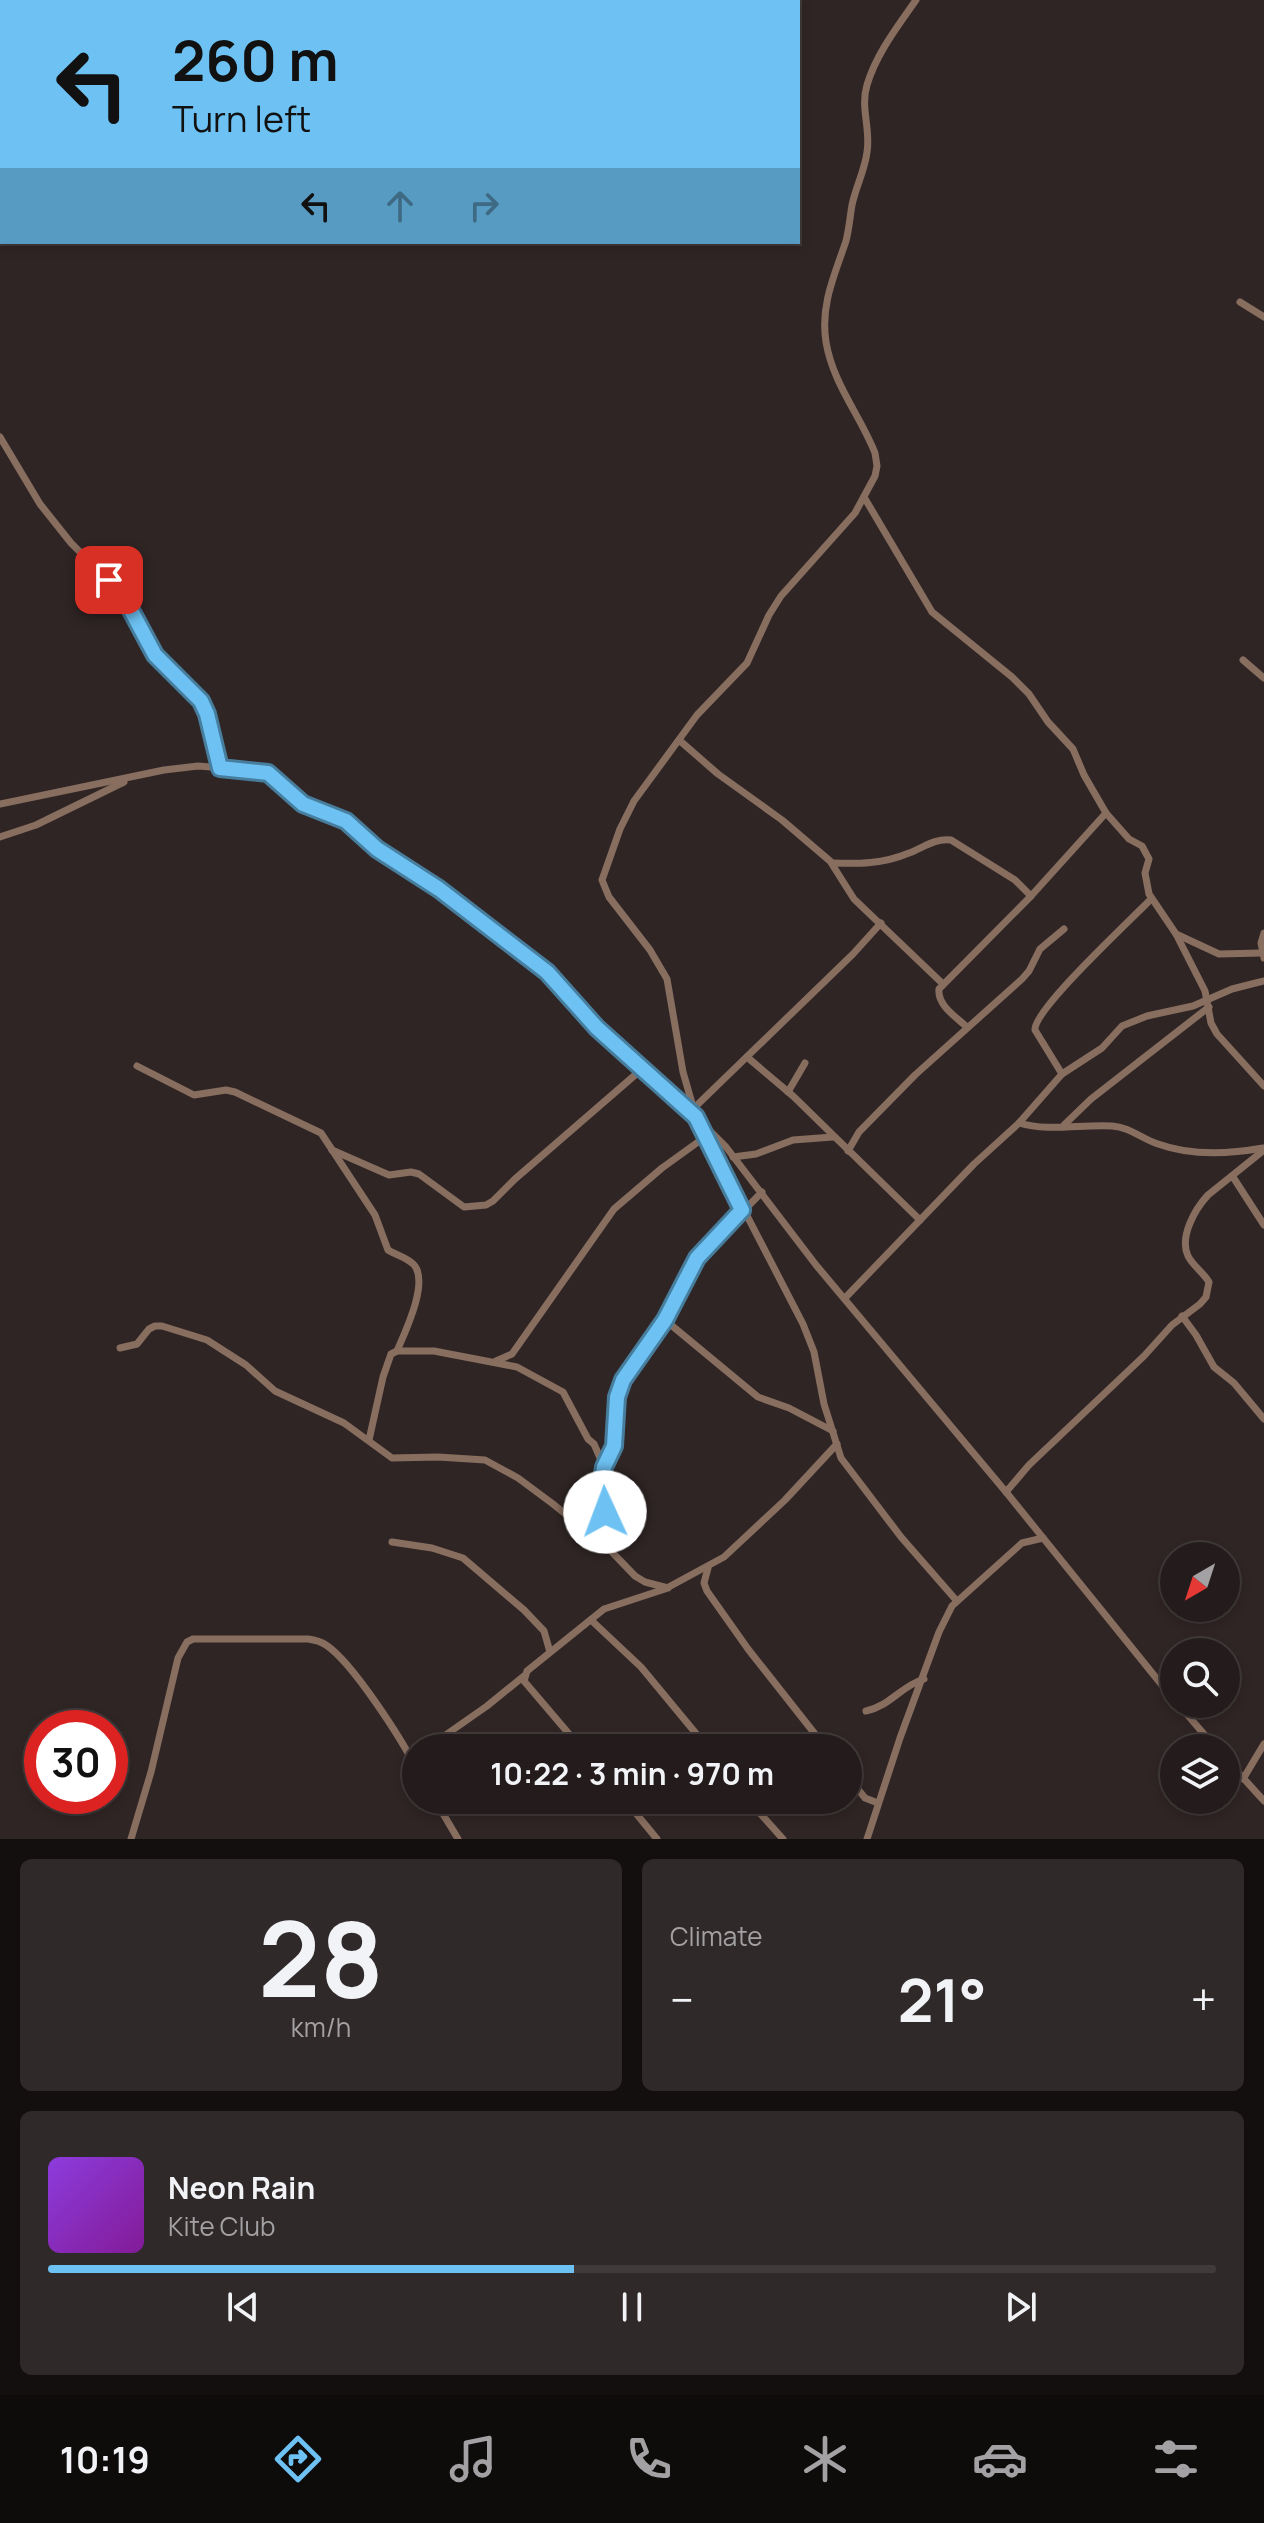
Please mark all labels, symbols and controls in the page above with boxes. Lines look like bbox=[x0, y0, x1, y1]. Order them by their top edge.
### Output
text: 260 m bbox=[172, 21, 339, 98]
icon: left bbox=[40, 32, 144, 136]
text: Turn left bbox=[172, 94, 311, 143]
icon: left bbox=[294, 184, 338, 228]
icon: ahead bbox=[378, 184, 422, 228]
icon: right bbox=[462, 184, 506, 228]
pin bbox=[75, 546, 143, 614]
icon: arrive bbox=[87, 558, 131, 602]
position arrow bbox=[563, 1470, 647, 1554]
north arrow bbox=[1160, 1542, 1240, 1622]
map controls bbox=[1160, 1542, 1240, 1814]
button: search bbox=[1160, 1638, 1240, 1718]
speed limit sign: 30 bbox=[24, 1710, 128, 1814]
button: layers bbox=[1160, 1734, 1240, 1814]
text: 10:22 · 3 min · 970 m bbox=[490, 1753, 774, 1794]
text: 28 bbox=[258, 1886, 384, 2028]
text: Climate bbox=[670, 1918, 762, 1954]
text: 21° bbox=[898, 1958, 987, 2040]
text: − bbox=[670, 1969, 694, 2029]
text: + bbox=[1191, 1969, 1216, 2029]
text: km/h bbox=[291, 2009, 351, 2045]
text: Neon Rain bbox=[168, 2167, 315, 2208]
text: Kite Club bbox=[168, 2208, 275, 2244]
icon: previous bbox=[221, 2285, 265, 2329]
icon: pause bbox=[610, 2285, 654, 2329]
icon: next bbox=[999, 2285, 1043, 2329]
icon: directions bbox=[270, 2431, 326, 2487]
icon: music bbox=[445, 2431, 501, 2487]
icon: phone bbox=[621, 2431, 677, 2487]
icon: climate bbox=[797, 2431, 853, 2487]
icon: car bbox=[972, 2431, 1028, 2487]
icon: filters bbox=[1148, 2431, 1204, 2487]
text: 10:19 bbox=[60, 2435, 150, 2484]

